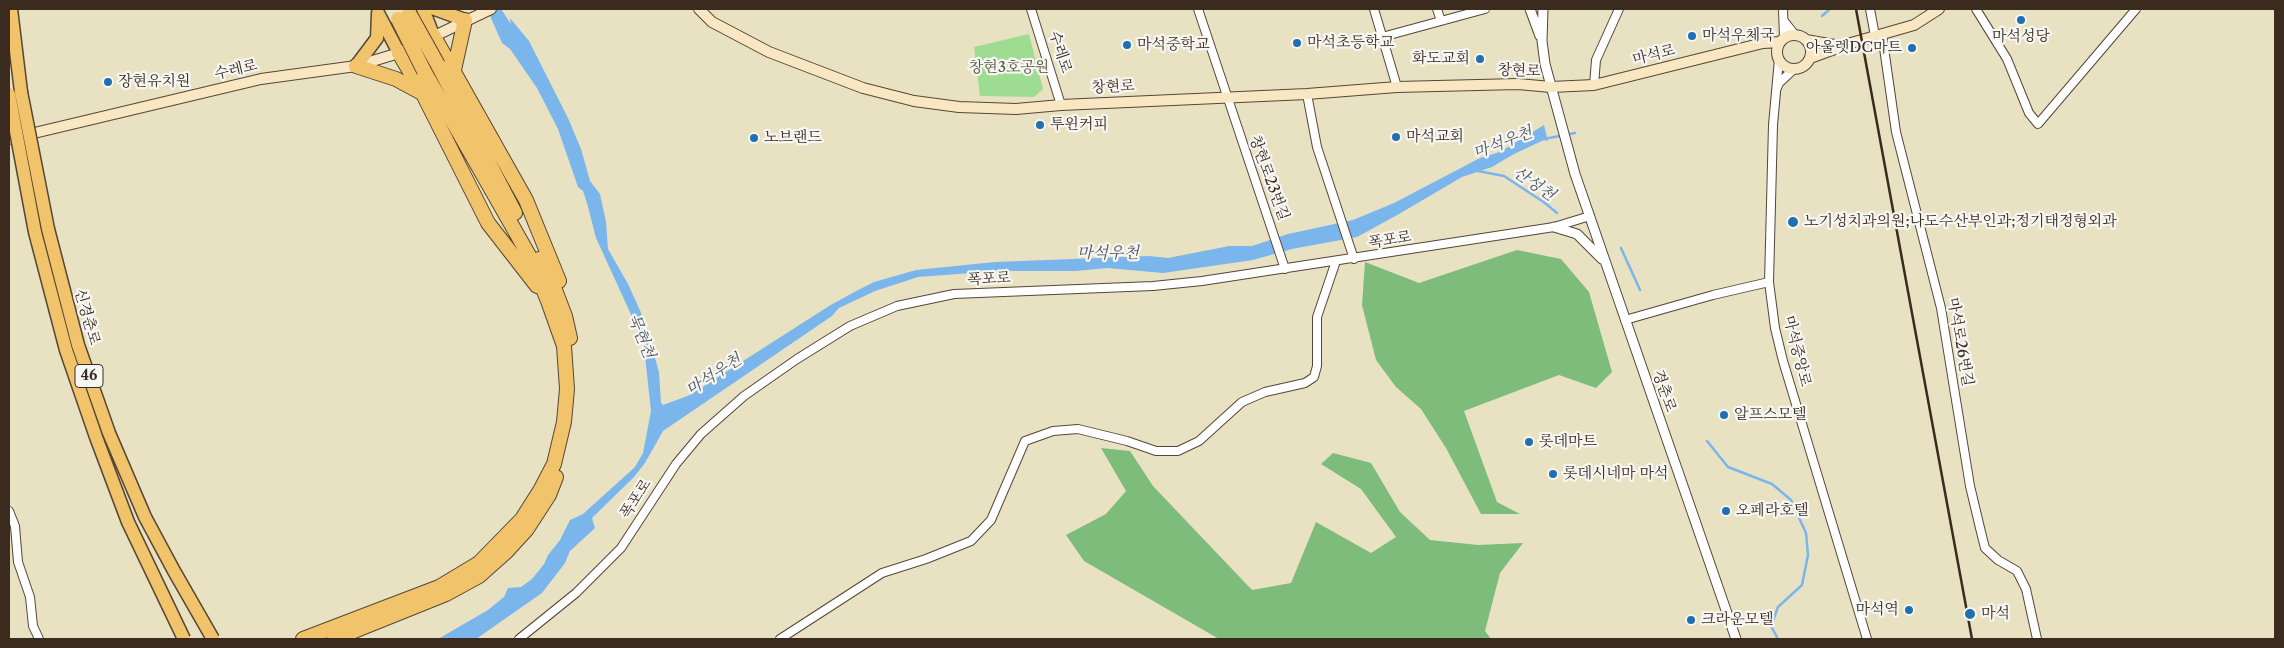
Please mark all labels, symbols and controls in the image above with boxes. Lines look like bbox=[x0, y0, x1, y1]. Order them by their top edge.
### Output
marker: 마석성당 bbox=[2015, 14, 2027, 26]
place label: 마석우체국 bbox=[1702, 27, 1774, 45]
place label: 마석성당 bbox=[1992, 28, 2050, 46]
street label: 수레로 bbox=[1045, 29, 1075, 75]
marker: 마석우체국 bbox=[1686, 30, 1698, 42]
place label: 마석초등학교 bbox=[1307, 34, 1394, 52]
place label: 마석중학교 bbox=[1137, 36, 1209, 54]
marker: 마석초등학교 bbox=[1291, 37, 1303, 49]
marker: 마석중학교 bbox=[1121, 39, 1133, 51]
place label: 아울렛DC마트 bbox=[1806, 39, 1902, 57]
street label: 마석로 bbox=[1631, 41, 1677, 69]
marker: 아울렛DC마트 bbox=[1906, 42, 1918, 54]
place label: 화도교회 bbox=[1412, 50, 1470, 68]
marker: 화도교회 bbox=[1474, 53, 1486, 65]
street label: 수레로 bbox=[213, 56, 259, 84]
park label: 창현3호공원 bbox=[969, 59, 1049, 77]
street label: 창현로 bbox=[1497, 61, 1541, 81]
place label: 장현유치원 bbox=[118, 73, 190, 91]
marker: 장현유치원 bbox=[102, 76, 114, 88]
street label: 창현로 bbox=[1091, 77, 1135, 97]
place label: 투윈커피 bbox=[1050, 116, 1108, 134]
marker: 투윈커피 bbox=[1034, 119, 1046, 131]
water label: 마석우천 bbox=[1471, 123, 1535, 163]
place label: 마석교회 bbox=[1406, 128, 1464, 146]
place label: 노브랜드 bbox=[764, 129, 822, 147]
marker: 마석교회 bbox=[1390, 131, 1402, 143]
marker: 노브랜드 bbox=[748, 132, 760, 144]
street label: 창현로23번길 bbox=[1245, 133, 1293, 223]
water label: 산성천 bbox=[1509, 163, 1559, 205]
place label: 노기성치과의원;나도수산부인과;정기태정형외과 bbox=[1804, 213, 2117, 231]
marker: 노기성치과의원;나도수산부인과;정기태정형외과 bbox=[1786, 215, 1800, 229]
street label: 폭포로 bbox=[1367, 228, 1413, 252]
water label: 마석우천 bbox=[1077, 243, 1139, 263]
street label: 폭포로 bbox=[967, 269, 1011, 289]
street label: 신경춘로 bbox=[70, 287, 104, 347]
street label: 마석로26번길 bbox=[1943, 296, 1977, 388]
water label: 묵현천 bbox=[623, 311, 659, 361]
street label: 마석중앙로 bbox=[1780, 314, 1814, 388]
water label: 마석우천 bbox=[683, 350, 745, 400]
road number: 46 bbox=[75, 364, 103, 388]
street label: 경춘로 bbox=[1648, 368, 1680, 414]
place label: 알프스모텔 bbox=[1734, 406, 1806, 424]
marker: 알프스모텔 bbox=[1718, 409, 1730, 421]
place label: 롯데마트 bbox=[1539, 433, 1597, 451]
marker: 롯데마트 bbox=[1523, 436, 1535, 448]
place label: 롯데시네마 마석 bbox=[1563, 465, 1668, 483]
marker: 롯데시네마 마석 bbox=[1547, 468, 1559, 480]
street label: 폭포로 bbox=[617, 476, 655, 522]
place label: 오페라호텔 bbox=[1736, 502, 1808, 520]
marker: 오페라호텔 bbox=[1720, 505, 1732, 517]
place label: 마석역 bbox=[1856, 601, 1899, 619]
marker: 마석역 bbox=[1903, 604, 1915, 616]
place label: 마석 bbox=[1981, 605, 2010, 623]
marker: 마석 bbox=[1963, 607, 1977, 621]
place label: 크라운모텔 bbox=[1701, 611, 1773, 629]
marker: 크라운모텔 bbox=[1685, 614, 1697, 626]

